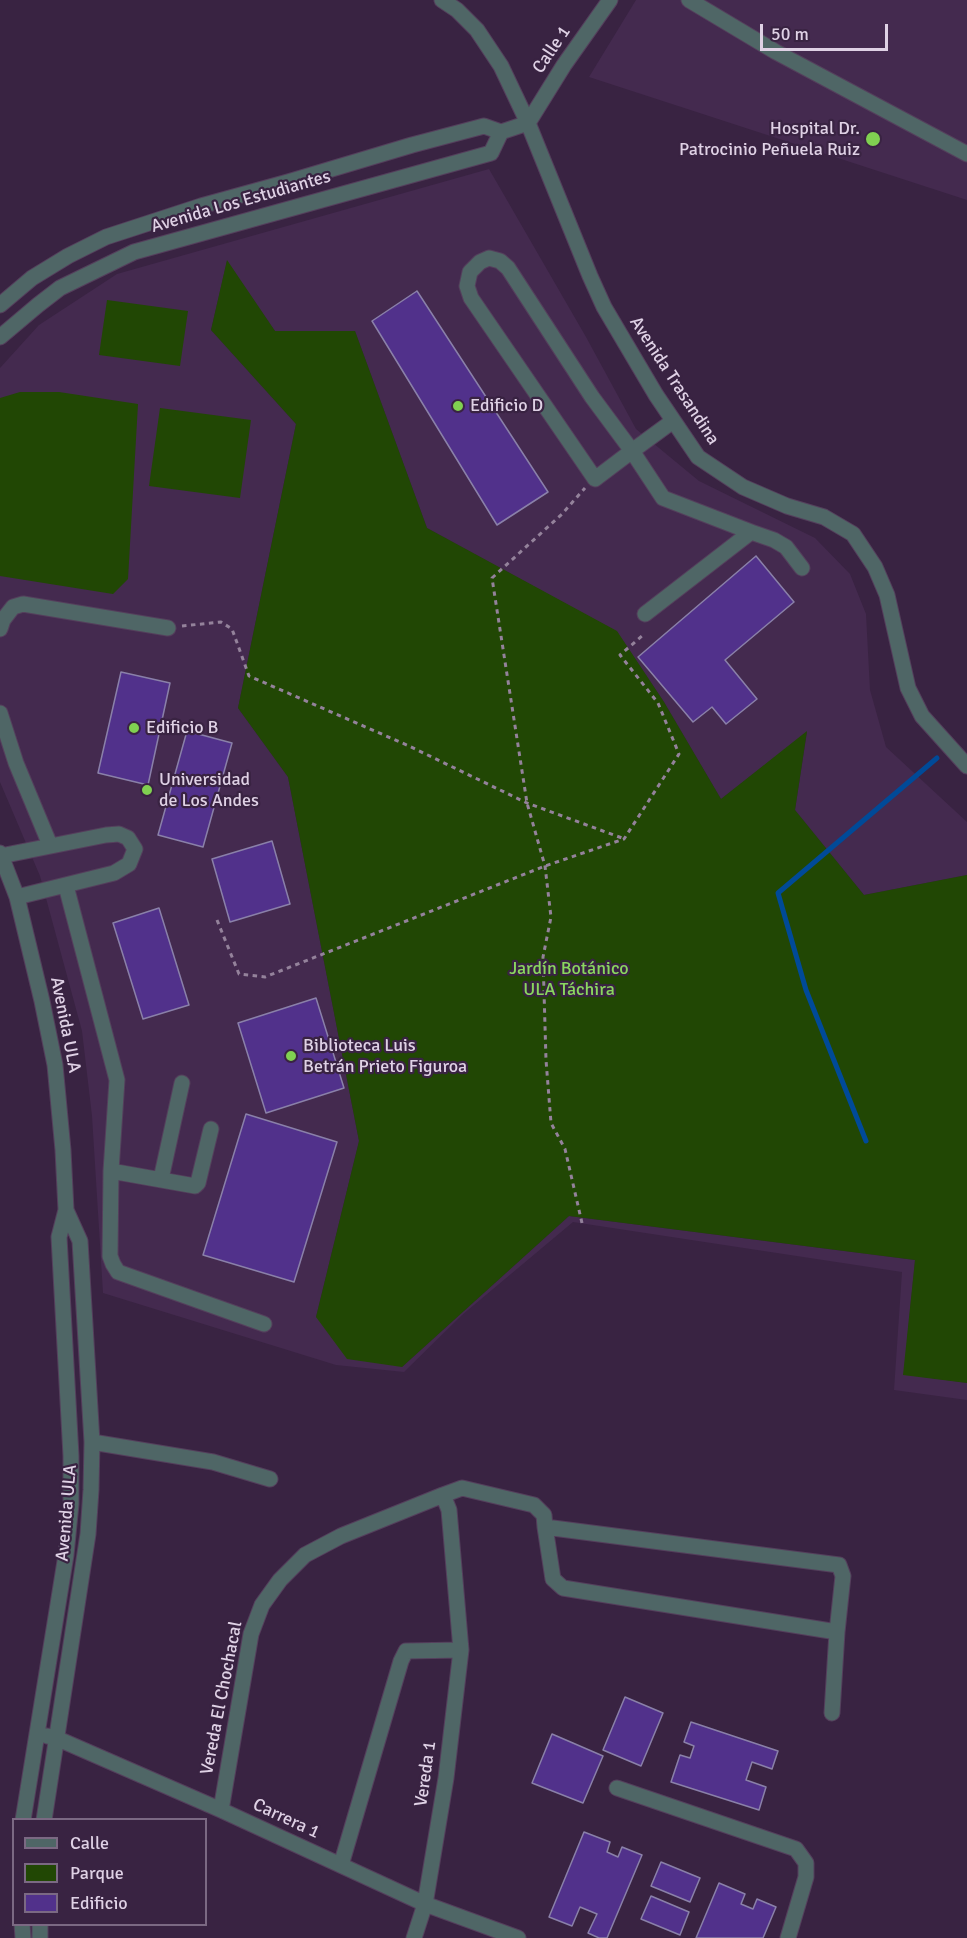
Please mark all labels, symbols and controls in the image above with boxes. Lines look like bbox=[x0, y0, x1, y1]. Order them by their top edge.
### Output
scale bar bbox=[763, 12, 890, 50]
street label: Calle 1 bbox=[528, 22, 576, 78]
text: 50 m bbox=[771, 23, 809, 45]
place label: Hospital Dr. Patrocinio Peñuela Ruiz bbox=[679, 118, 860, 160]
marker: Hospital Dr. Patrocinio Peñuela Ruiz bbox=[864, 130, 882, 148]
street label: Avenida Los Estudiantes bbox=[149, 166, 333, 238]
street label: Avenida Trasandina bbox=[624, 313, 724, 449]
place label: Edificio D bbox=[470, 395, 543, 417]
marker: Edificio D bbox=[451, 399, 465, 413]
place label: Edificio B bbox=[146, 717, 218, 739]
marker: Edificio B bbox=[127, 721, 141, 735]
place label: Universidad de Los Andes bbox=[159, 769, 259, 812]
marker: Universidad de Los Andes bbox=[140, 783, 154, 797]
park label: Jardín Botánico ULA Táchira bbox=[509, 958, 629, 1000]
street label: Avenida ULA bbox=[45, 975, 85, 1075]
place label: Biblioteca Luis Betrán Prieto Figuroa bbox=[303, 1035, 467, 1078]
marker: Biblioteca Luis Betrán Prieto Figuroa bbox=[284, 1049, 298, 1063]
street label: Avenida ULA bbox=[52, 1464, 82, 1562]
street label: Vereda El Chochacal bbox=[197, 1619, 247, 1777]
street label: Vereda 1 bbox=[411, 1740, 441, 1808]
street label: Carrera 1 bbox=[249, 1794, 323, 1844]
legend bbox=[12, 1818, 207, 1926]
text: Calle bbox=[70, 1832, 109, 1854]
text: Parque bbox=[70, 1862, 124, 1884]
text: Edificio bbox=[70, 1892, 128, 1914]

